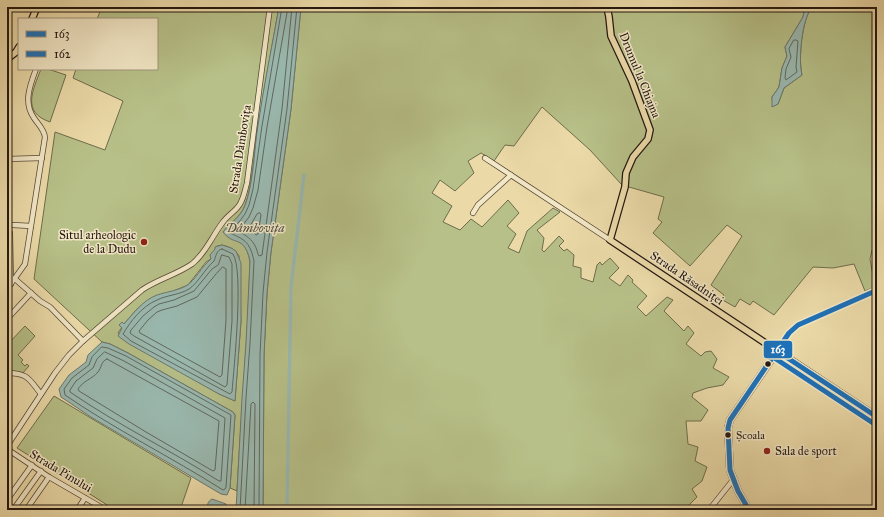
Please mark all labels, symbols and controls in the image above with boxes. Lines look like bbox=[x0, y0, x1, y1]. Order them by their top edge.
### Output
legend bbox=[18, 18, 158, 70]
text: 163 bbox=[54, 27, 70, 41]
street label: Drumul la Chiajna bbox=[616, 30, 664, 121]
text: 162 bbox=[54, 47, 71, 61]
street label: Strada Dâmbovița bbox=[226, 103, 254, 194]
water label: Dâmbovița bbox=[225, 220, 285, 236]
place label: Situl arheologic de la Dudu bbox=[59, 228, 137, 256]
marker: Situl arheologic de la Dudu bbox=[139, 237, 149, 247]
street label: Strada Răsadniței bbox=[648, 248, 727, 308]
line badge: 163 bbox=[763, 340, 793, 359]
text: 163 bbox=[771, 343, 785, 357]
unlabelled marker bbox=[763, 359, 773, 369]
place label: Școala bbox=[736, 429, 765, 442]
marker: Școala bbox=[723, 430, 733, 440]
place label: Sala de sport bbox=[775, 444, 837, 458]
marker: Sala de sport bbox=[762, 446, 772, 456]
street label: Strada Pinului bbox=[27, 447, 95, 495]

